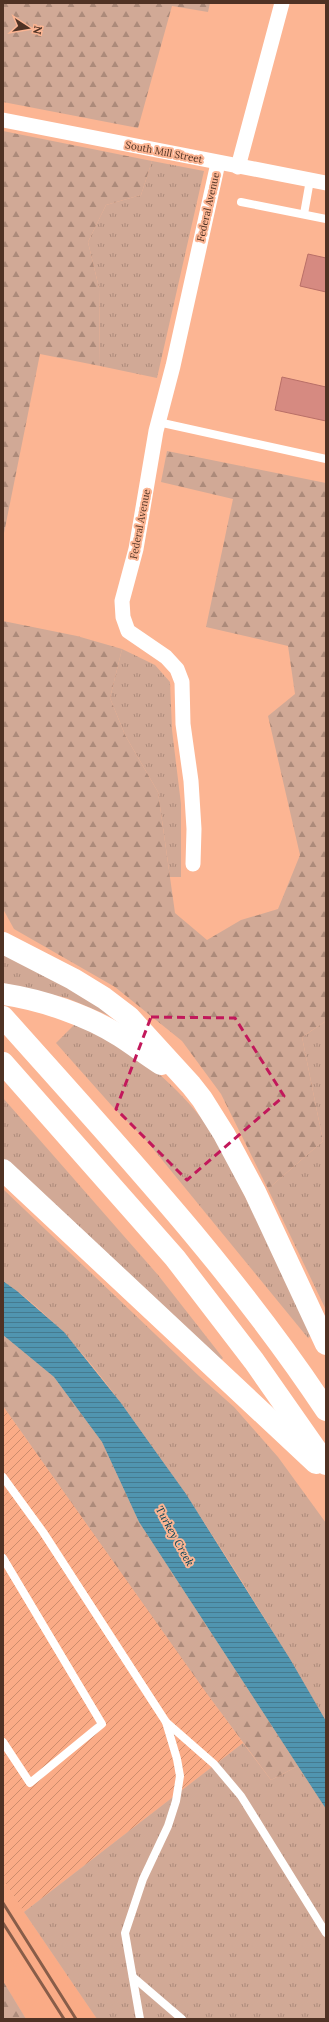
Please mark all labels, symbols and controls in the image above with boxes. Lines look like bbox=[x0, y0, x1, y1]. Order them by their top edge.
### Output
north arrow bbox=[8, 8, 48, 48]
text: N bbox=[30, 24, 46, 36]
street label: South Mill Street bbox=[124, 138, 204, 166]
street label: Federal Avenue bbox=[194, 170, 222, 243]
street label: Federal Avenue bbox=[127, 487, 153, 560]
water label: Turkey Creek bbox=[153, 1503, 197, 1569]

